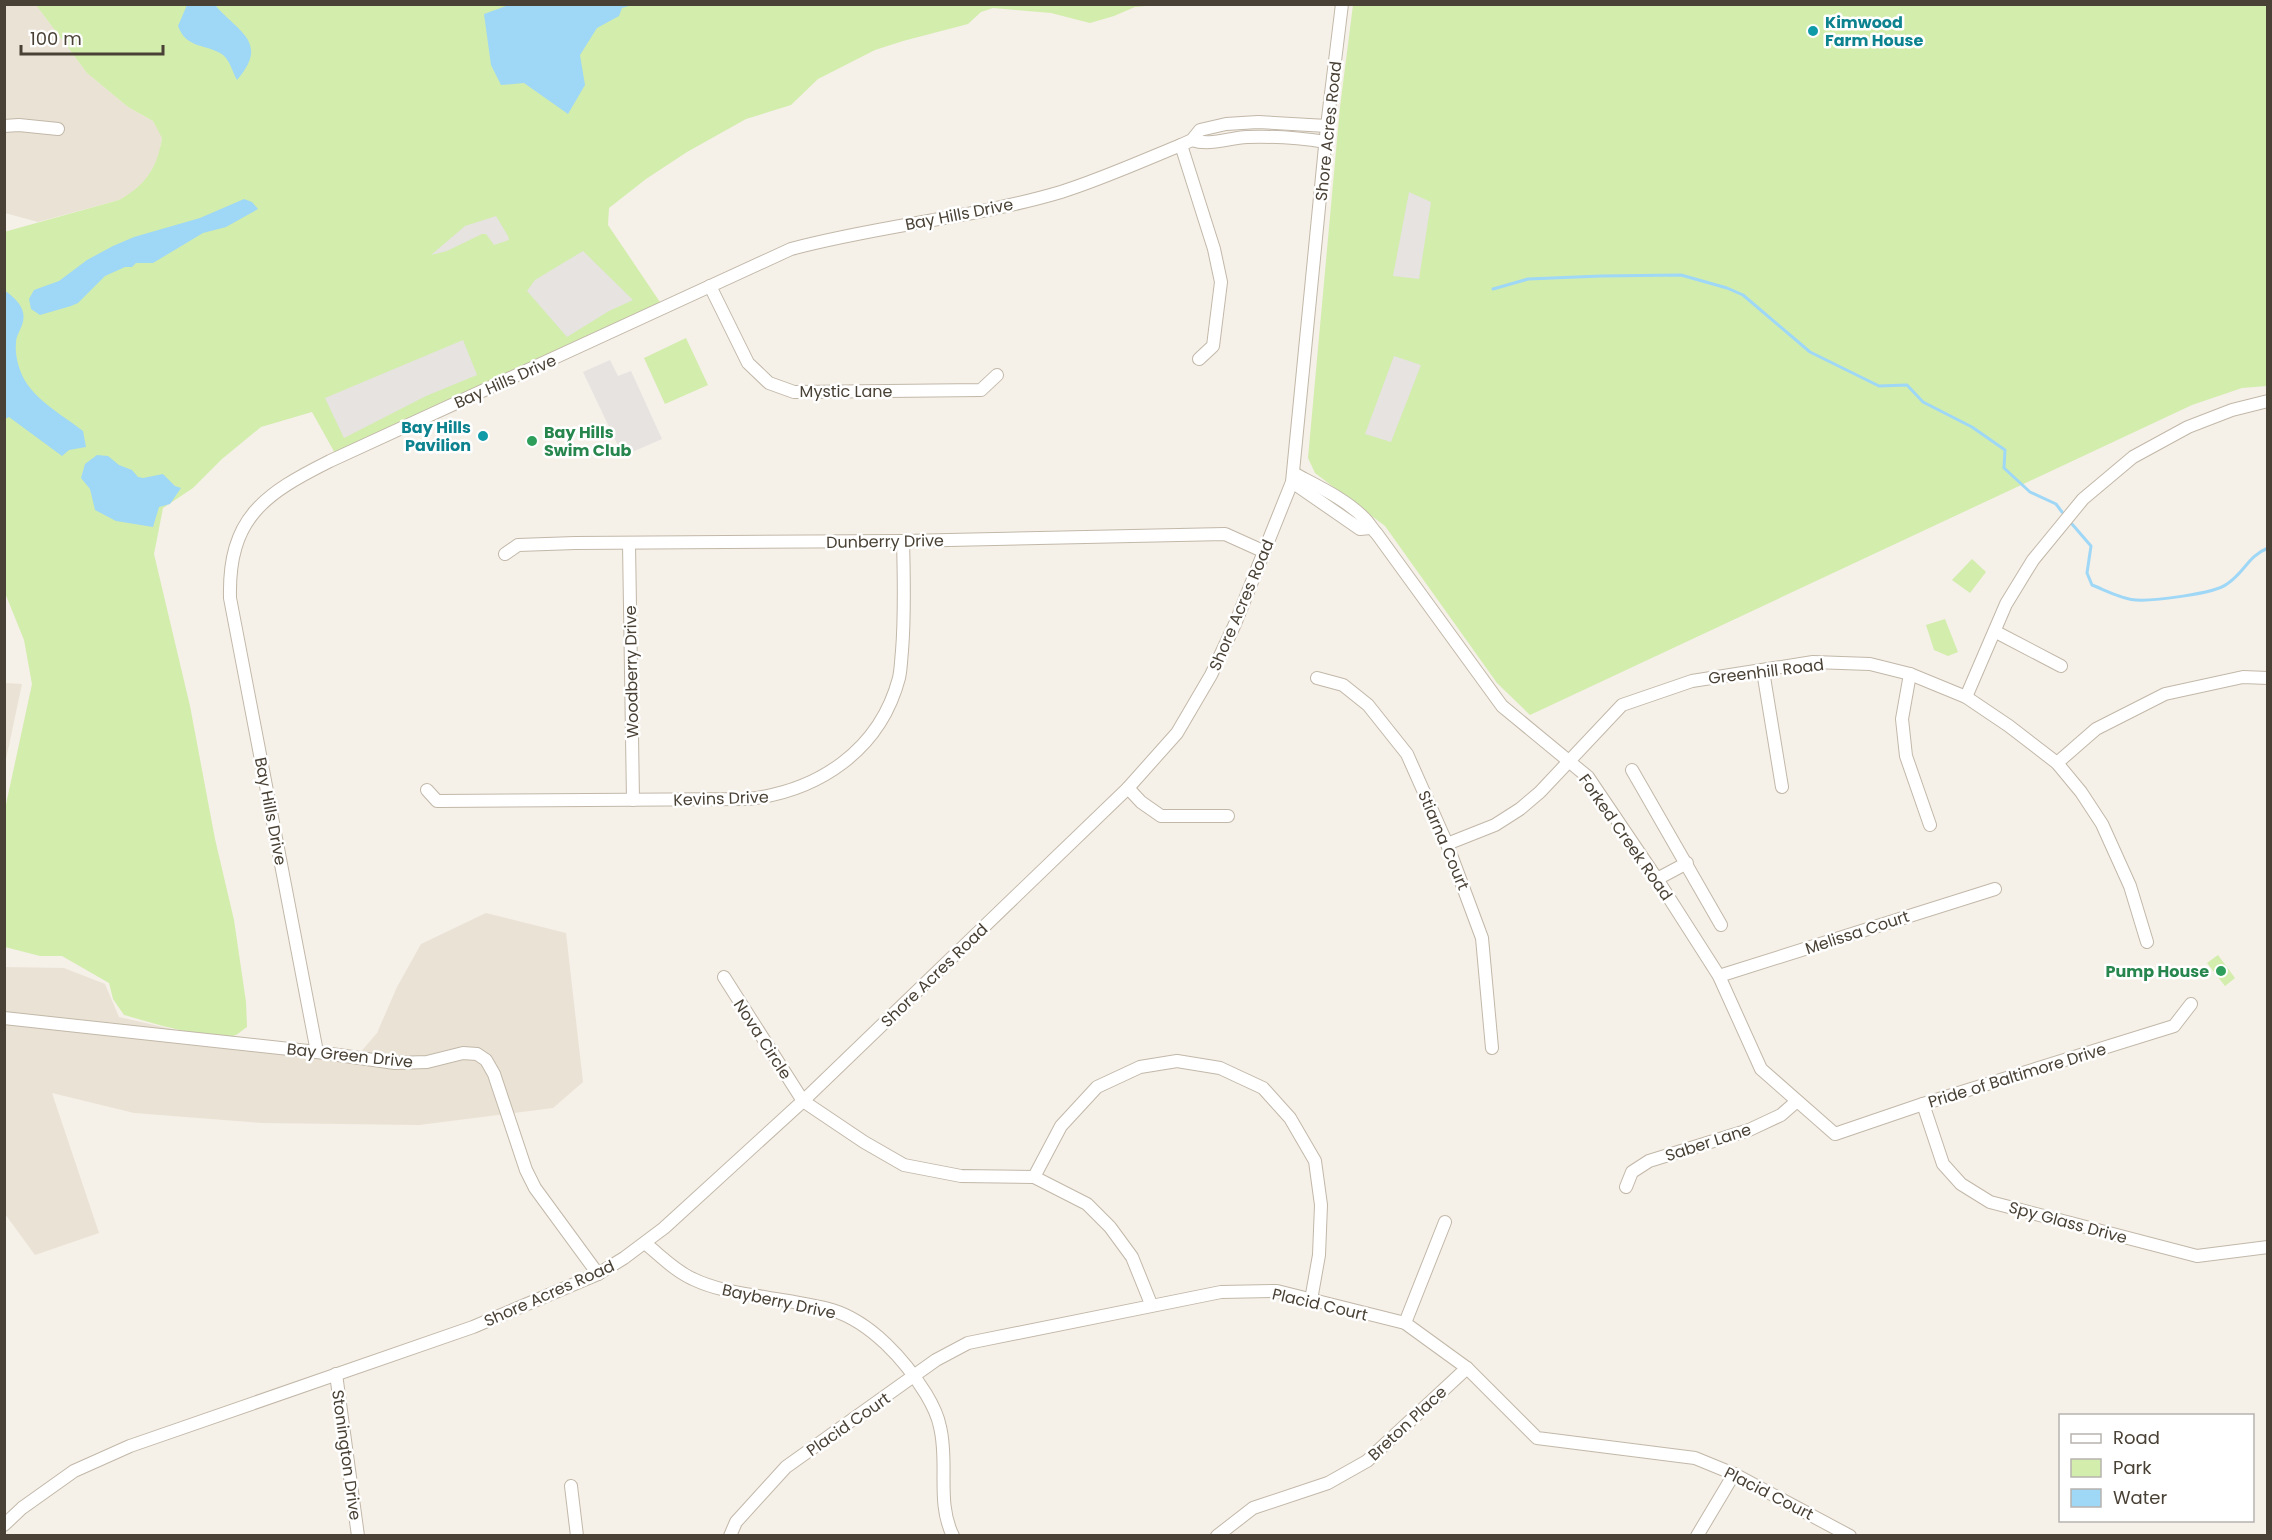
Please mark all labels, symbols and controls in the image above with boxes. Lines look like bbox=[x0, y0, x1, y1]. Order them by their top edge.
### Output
place label: Kimwood Farm House bbox=[1825, 11, 1923, 52]
scale bar bbox=[21, 18, 164, 56]
marker: Kimwood Farm House bbox=[1806, 24, 1820, 38]
text: 100 m bbox=[30, 26, 82, 51]
street label: Shore Acres Road bbox=[1310, 60, 1347, 202]
street label: Bay Hills Drive bbox=[903, 193, 1015, 236]
street label: Bay Hills Drive bbox=[450, 349, 560, 414]
street label: Mystic Lane bbox=[800, 380, 892, 403]
place label: Bay Hills Pavilion bbox=[401, 416, 471, 457]
place label: Bay Hills Swim Club bbox=[544, 421, 631, 462]
marker: Bay Hills Pavilion bbox=[476, 429, 490, 443]
marker: Bay Hills Swim Club bbox=[525, 434, 539, 448]
street label: Dunberry Drive bbox=[826, 529, 944, 554]
street label: Shore Acres Road bbox=[1203, 536, 1280, 674]
street label: Woodberry Drive bbox=[619, 605, 644, 739]
street label: Greenhill Road bbox=[1707, 653, 1825, 690]
street label: Bay Hills Drive bbox=[249, 755, 292, 867]
street label: Forked Creek Road bbox=[1573, 769, 1678, 905]
street label: Kevins Drive bbox=[673, 785, 769, 812]
street label: Stiarna Court bbox=[1412, 787, 1475, 894]
street label: Melissa Court bbox=[1802, 905, 1912, 960]
street label: Shore Acres Road bbox=[876, 918, 993, 1032]
place label: Pump House bbox=[2106, 960, 2209, 983]
marker: Pump House bbox=[2214, 964, 2228, 978]
street label: Nova Circle bbox=[728, 995, 797, 1084]
street label: Bay Green Drive bbox=[286, 1037, 414, 1074]
street label: Pride of Baltimore Drive bbox=[1925, 1037, 2109, 1114]
street label: Saber Lane bbox=[1662, 1118, 1754, 1167]
street label: Spy Glass Drive bbox=[2006, 1196, 2130, 1249]
street label: Shore Acres Road bbox=[480, 1254, 618, 1333]
street label: Bayberry Drive bbox=[720, 1278, 838, 1325]
street label: Placid Court bbox=[1270, 1282, 1370, 1327]
street label: Breton Place bbox=[1363, 1381, 1452, 1466]
street label: Placid Court bbox=[802, 1387, 895, 1462]
street label: Stonington Drive bbox=[326, 1388, 367, 1522]
legend bbox=[2059, 1414, 2254, 1522]
text: Road bbox=[2113, 1425, 2160, 1450]
text: Park bbox=[2113, 1455, 2152, 1480]
street label: Placid Court bbox=[1720, 1461, 1818, 1526]
text: Water bbox=[2113, 1485, 2167, 1510]

